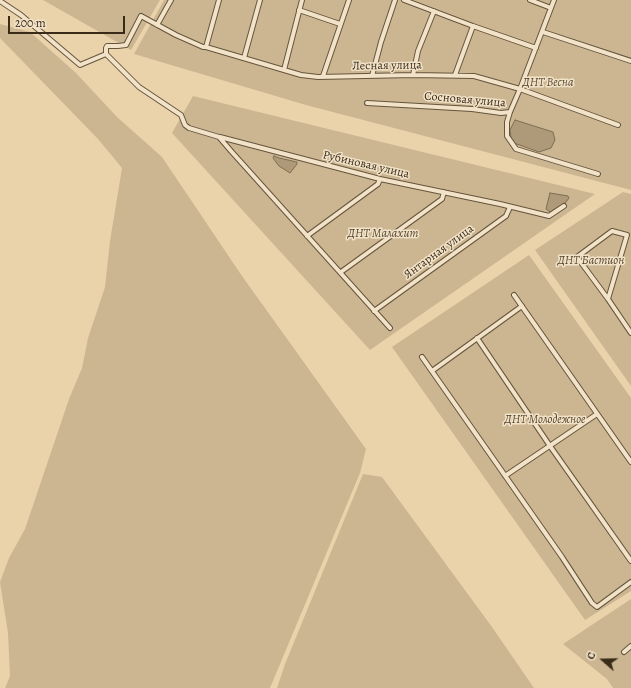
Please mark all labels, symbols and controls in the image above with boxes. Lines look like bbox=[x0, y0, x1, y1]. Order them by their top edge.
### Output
scale bar bbox=[10, 8, 127, 34]
text: 200 m bbox=[15, 15, 46, 31]
street label: Лесная улица bbox=[352, 58, 422, 74]
park label: ДНТ Весна bbox=[523, 76, 573, 90]
street label: Сосновая улица bbox=[424, 89, 506, 111]
street label: Рубиновая улица bbox=[321, 148, 411, 182]
street label: Янтарная улица bbox=[401, 222, 477, 282]
park label: ДНТ Малахит bbox=[348, 227, 418, 241]
park label: ДНТ Бастион bbox=[558, 254, 624, 268]
park label: ДНТ Молодежное bbox=[505, 413, 585, 427]
north arrow bbox=[583, 640, 623, 680]
text: С bbox=[583, 650, 599, 661]

